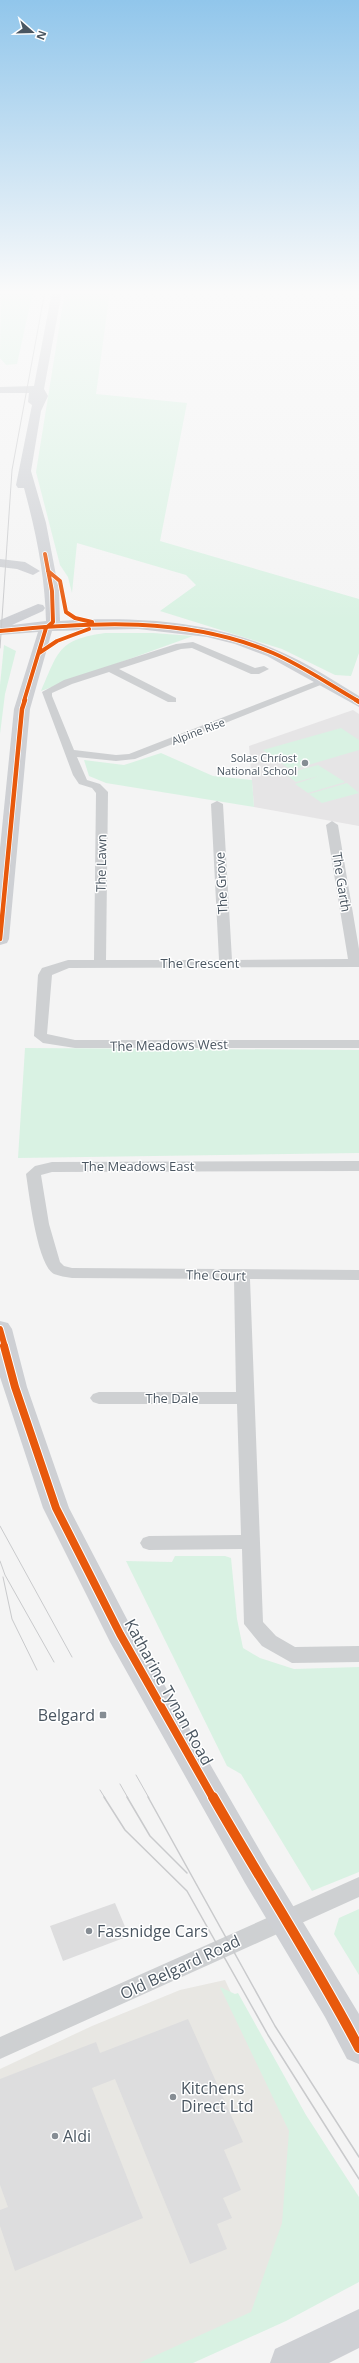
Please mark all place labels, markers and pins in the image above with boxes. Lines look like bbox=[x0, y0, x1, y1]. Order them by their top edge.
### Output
place label: Solas Chríost National School bbox=[217, 750, 297, 778]
marker: Solas Chríost National School bbox=[300, 758, 310, 768]
place label: Belgard bbox=[38, 1704, 95, 1726]
marker: Belgard bbox=[98, 1710, 108, 1720]
place label: Fassnidge Cars bbox=[97, 1920, 208, 1942]
marker: Fassnidge Cars bbox=[84, 1926, 94, 1936]
place label: Kitchens Direct Ltd bbox=[181, 2077, 254, 2117]
marker: Kitchens Direct Ltd bbox=[168, 2092, 178, 2102]
place label: Aldi bbox=[63, 2125, 91, 2147]
marker: Aldi bbox=[50, 2131, 60, 2141]

